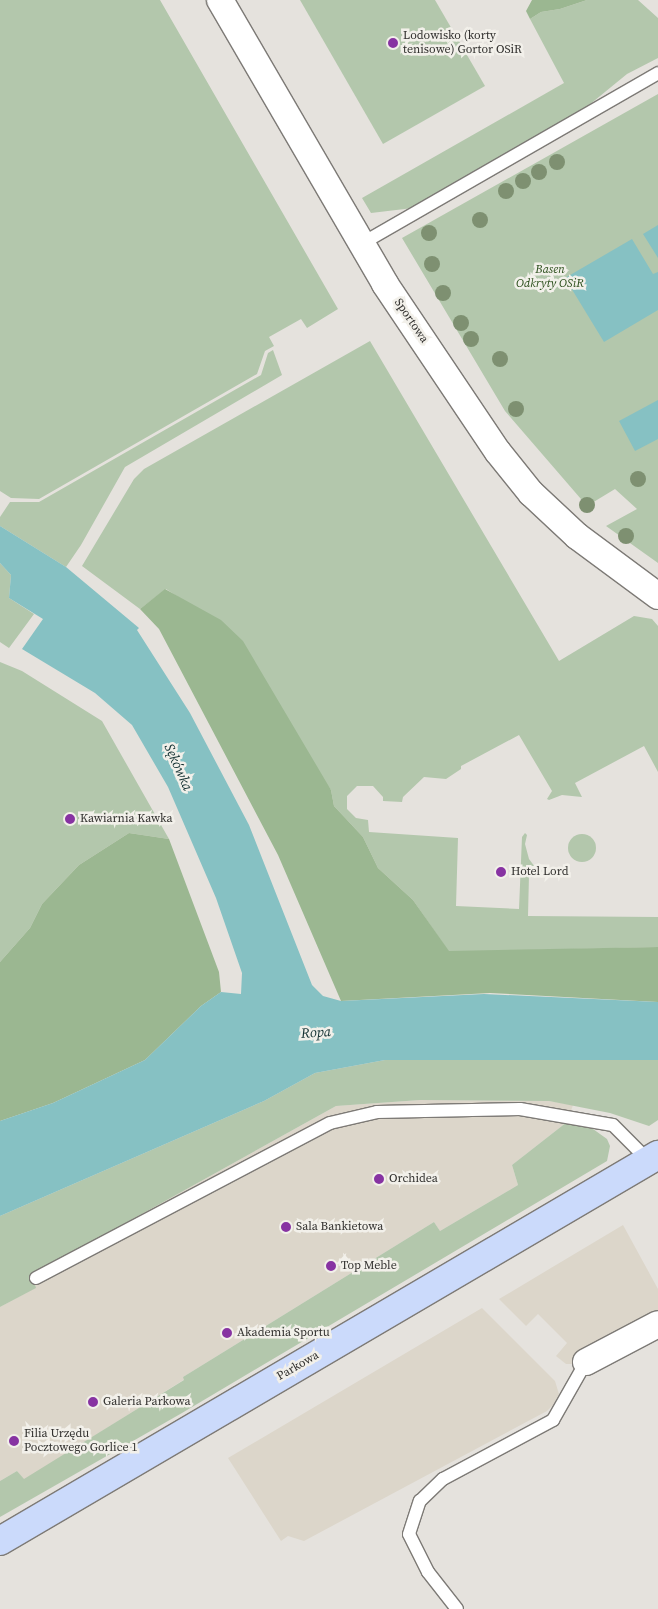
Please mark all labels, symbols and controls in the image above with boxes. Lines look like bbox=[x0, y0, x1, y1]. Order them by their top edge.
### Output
place label: Lodowisko (korty tenisowe) Gortor OSiR bbox=[403, 29, 522, 57]
marker: Lodowisko (korty tenisowe) Gortor OSiR bbox=[387, 37, 399, 49]
park label: Basen Odkryty OSiR bbox=[516, 263, 584, 291]
street label: Sportowa bbox=[391, 296, 431, 346]
water label: Sękówka bbox=[161, 741, 197, 793]
place label: Kawiarnia Kawka bbox=[80, 812, 173, 826]
marker: Kawiarnia Kawka bbox=[64, 813, 76, 825]
place label: Hotel Lord bbox=[511, 865, 568, 879]
marker: Hotel Lord bbox=[495, 866, 507, 878]
water label: Ropa bbox=[300, 1023, 332, 1041]
place label: Orchidea bbox=[389, 1172, 438, 1186]
marker: Orchidea bbox=[373, 1173, 385, 1185]
place label: Sala Bankietowa bbox=[296, 1220, 383, 1234]
marker: Sala Bankietowa bbox=[280, 1221, 292, 1233]
place label: Top Meble bbox=[341, 1259, 397, 1273]
marker: Top Meble bbox=[325, 1260, 337, 1272]
place label: Akademia Sportu bbox=[237, 1326, 330, 1340]
marker: Akademia Sportu bbox=[221, 1327, 233, 1339]
street label: Parkowa bbox=[274, 1348, 322, 1384]
place label: Galeria Parkowa bbox=[103, 1395, 191, 1409]
marker: Galeria Parkowa bbox=[87, 1396, 99, 1408]
place label: Filia Urzędu Pocztowego Gorlice 1 bbox=[24, 1427, 137, 1455]
marker: Filia Urzędu Pocztowego Gorlice 1 bbox=[8, 1435, 20, 1447]

